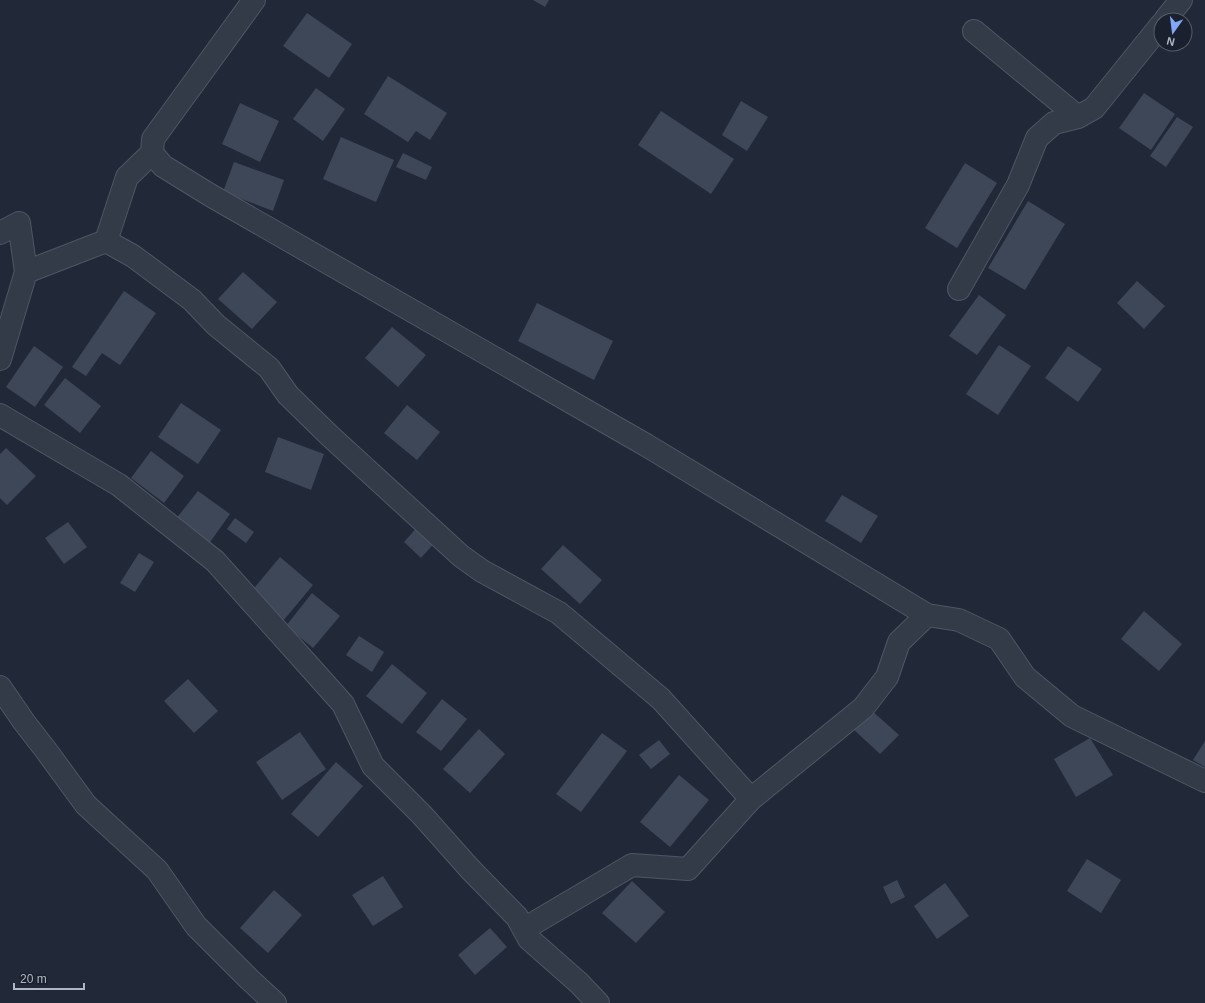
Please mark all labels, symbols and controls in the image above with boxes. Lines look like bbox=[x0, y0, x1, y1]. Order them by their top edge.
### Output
north arrow bbox=[1153, 12, 1193, 52]
text: N bbox=[1165, 35, 1176, 48]
scale bar bbox=[14, 965, 84, 991]
text: 20 m bbox=[20, 972, 47, 986]

